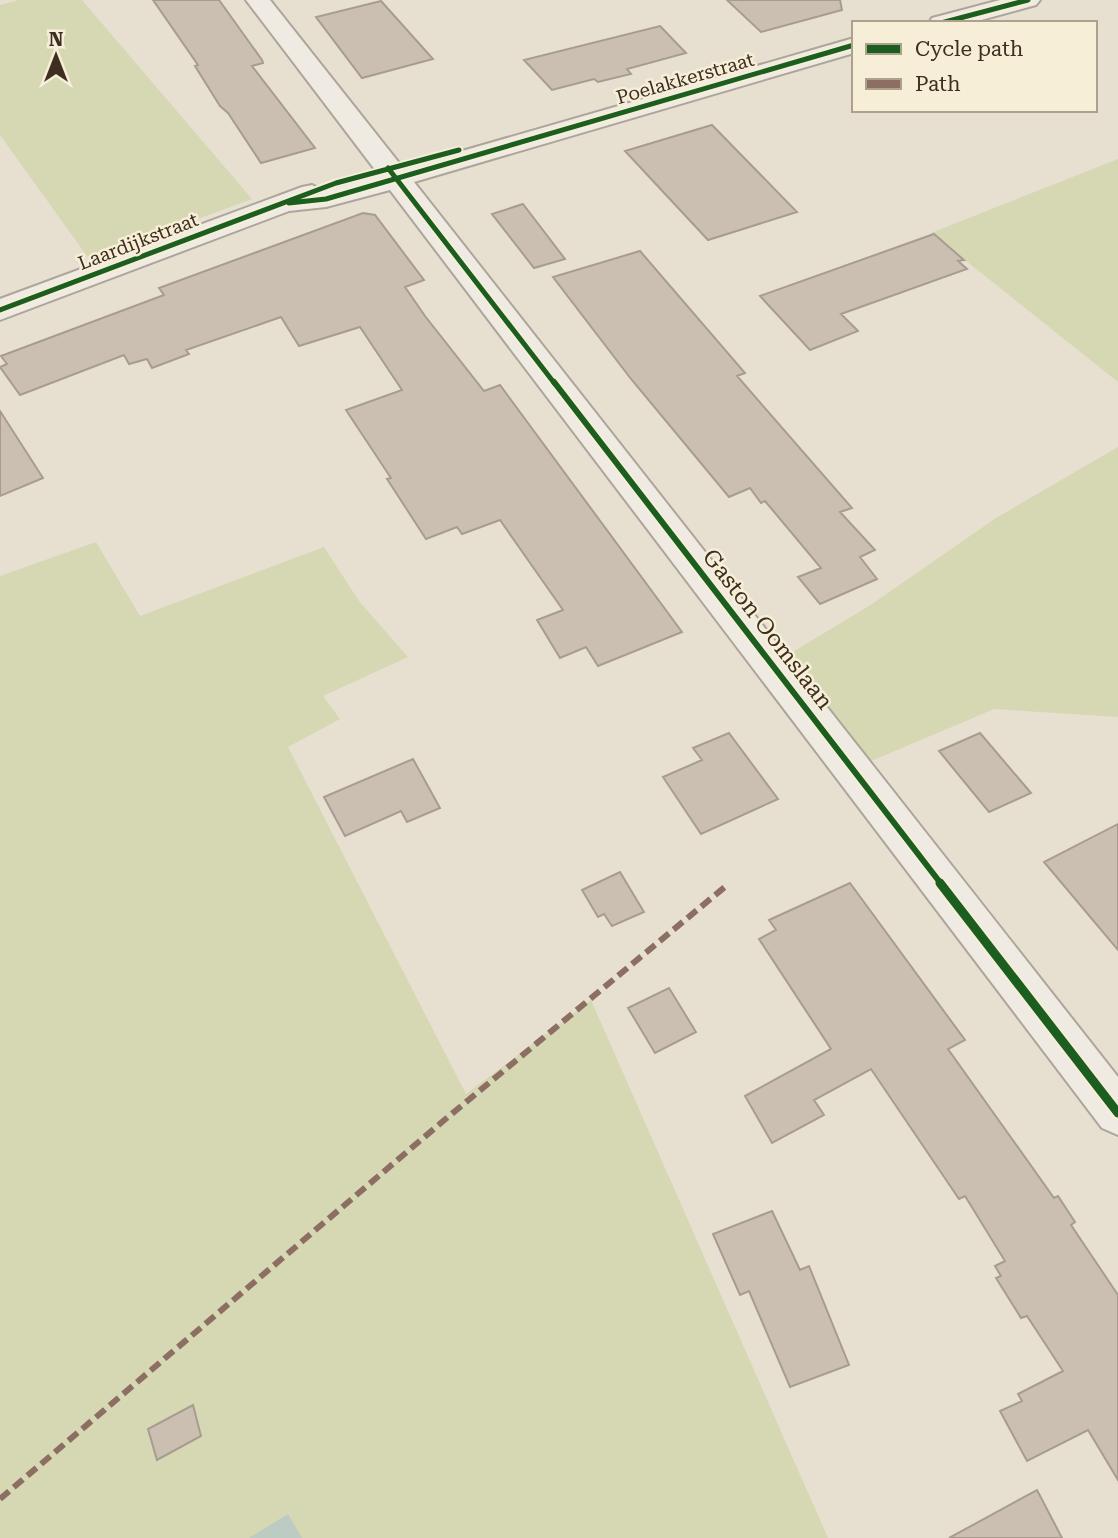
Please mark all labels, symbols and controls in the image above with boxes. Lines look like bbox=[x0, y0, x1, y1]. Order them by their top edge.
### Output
north arrow bbox=[21, 21, 91, 91]
legend bbox=[852, 21, 1097, 112]
text: N bbox=[49, 28, 64, 51]
text: Cycle path bbox=[915, 37, 1024, 61]
street label: Poelakkerstraat bbox=[614, 48, 757, 109]
text: Path bbox=[915, 72, 961, 96]
street label: Laardijkstraat bbox=[75, 208, 201, 275]
street label: Gaston Oomslaan bbox=[697, 544, 839, 715]

